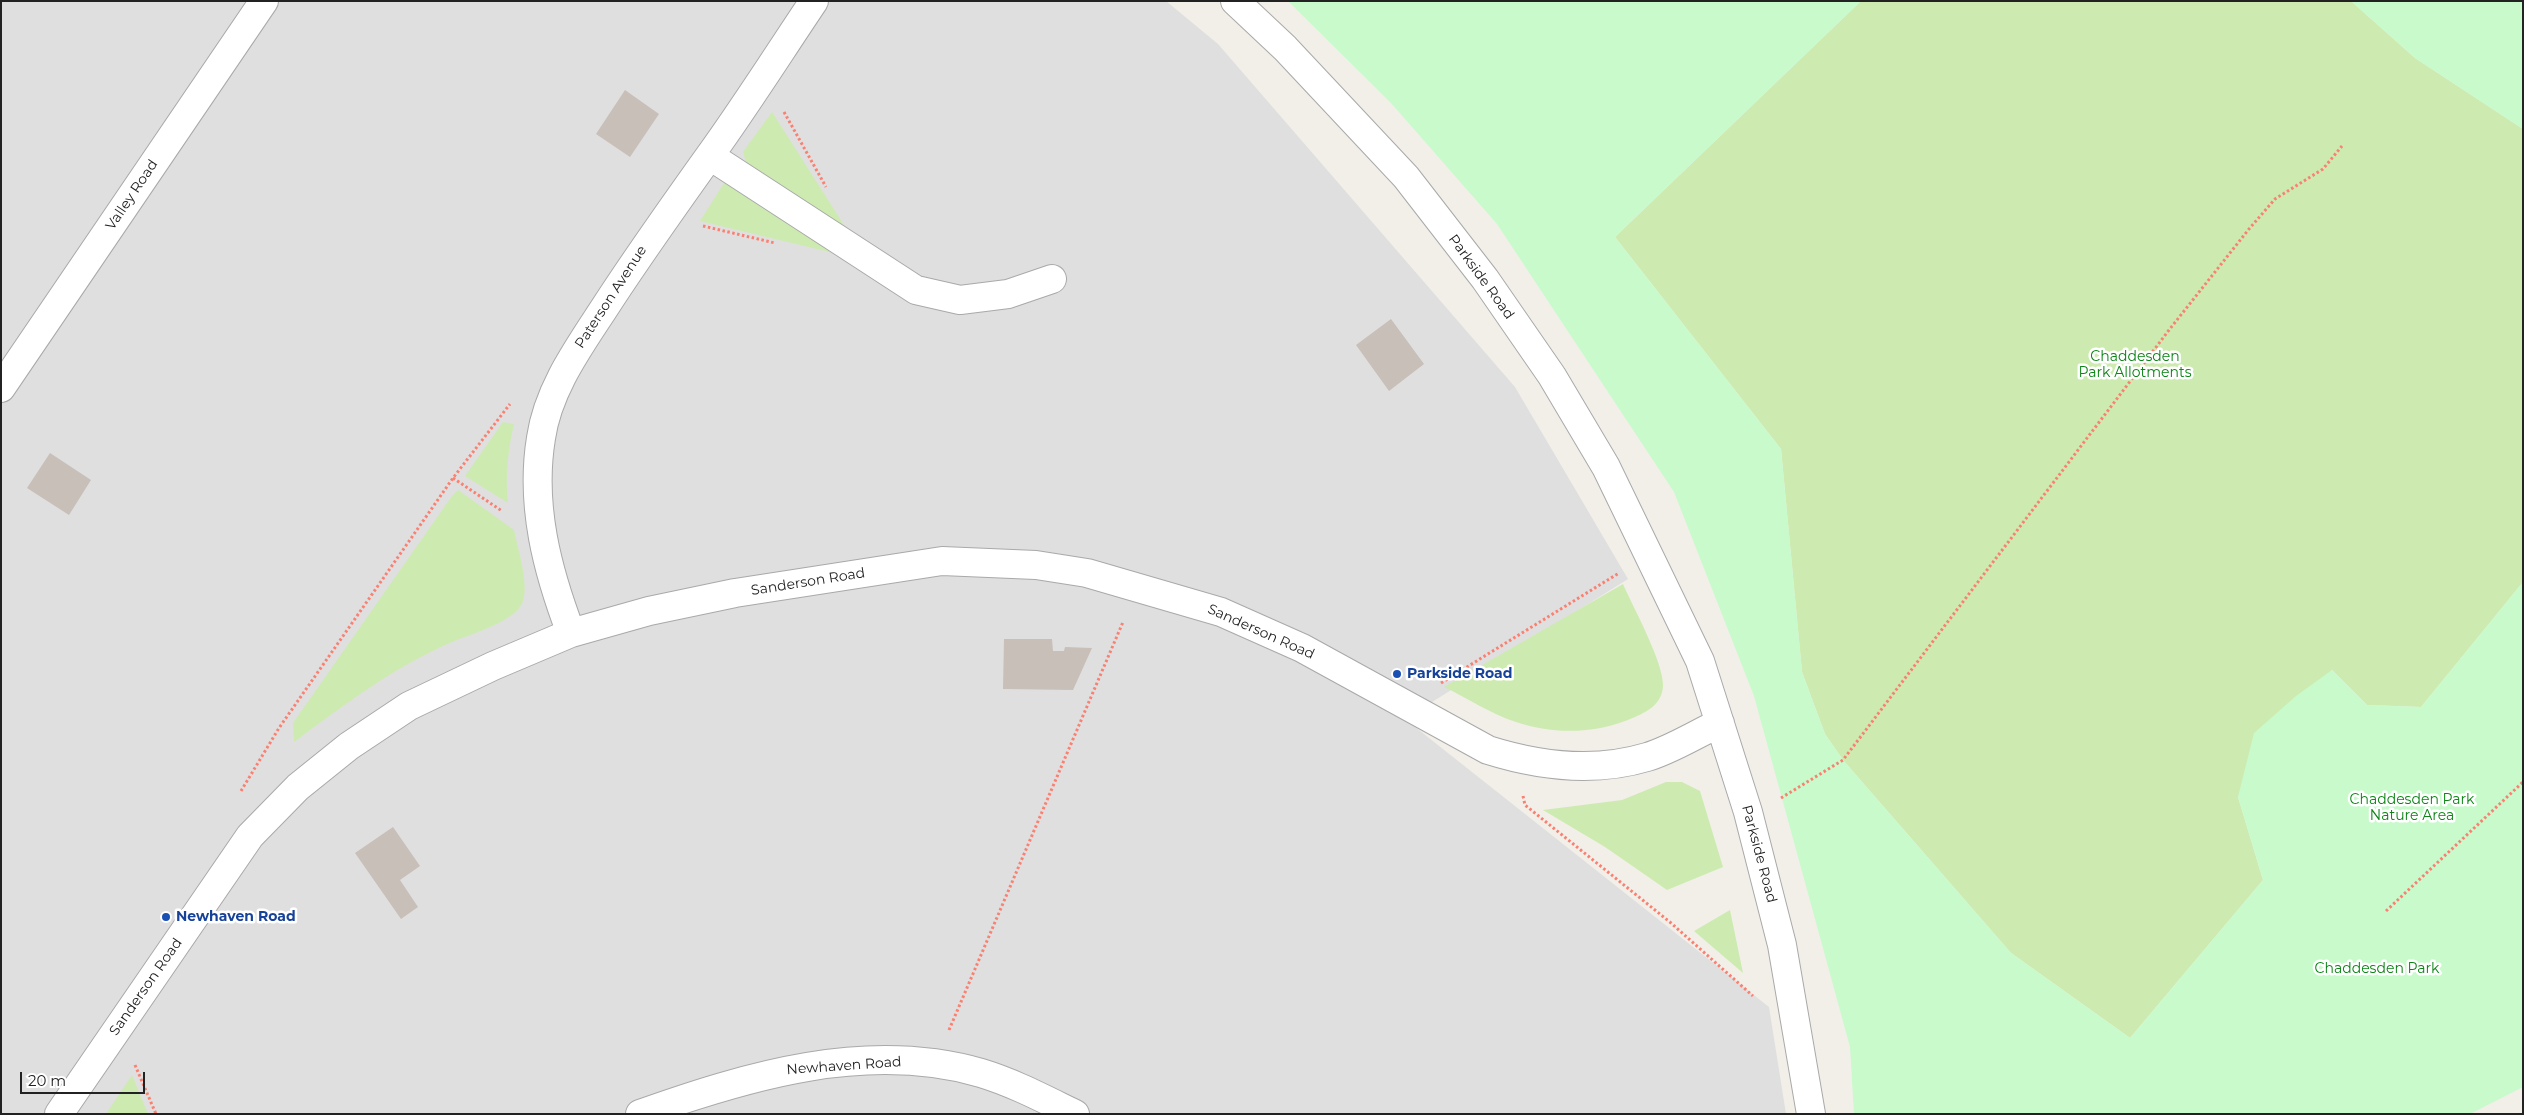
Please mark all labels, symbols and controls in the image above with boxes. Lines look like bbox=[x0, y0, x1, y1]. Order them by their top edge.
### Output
street label: Valley Road bbox=[102, 157, 162, 233]
street label: Parkside Road bbox=[1445, 231, 1517, 323]
street label: Paterson Avenue bbox=[572, 242, 650, 352]
park label: Chaddesden Park Allotments bbox=[2079, 349, 2191, 382]
street label: Sanderson Road bbox=[750, 565, 866, 599]
street label: Sanderson Road bbox=[1205, 601, 1317, 663]
place label: Parkside Road bbox=[1407, 666, 1512, 682]
marker: Parkside Road bbox=[1391, 668, 1403, 680]
park label: Chaddesden Park Nature Area bbox=[2350, 792, 2474, 824]
street label: Parkside Road bbox=[1738, 803, 1780, 905]
place label: Newhaven Road bbox=[176, 909, 296, 925]
marker: Newhaven Road bbox=[160, 911, 172, 923]
street label: Sanderson Road bbox=[106, 935, 186, 1039]
park label: Chaddesden Park bbox=[2315, 961, 2439, 977]
street label: Newhaven Road bbox=[786, 1054, 902, 1078]
scale bar bbox=[22, 1062, 148, 1094]
text: 20 m bbox=[28, 1071, 66, 1090]

